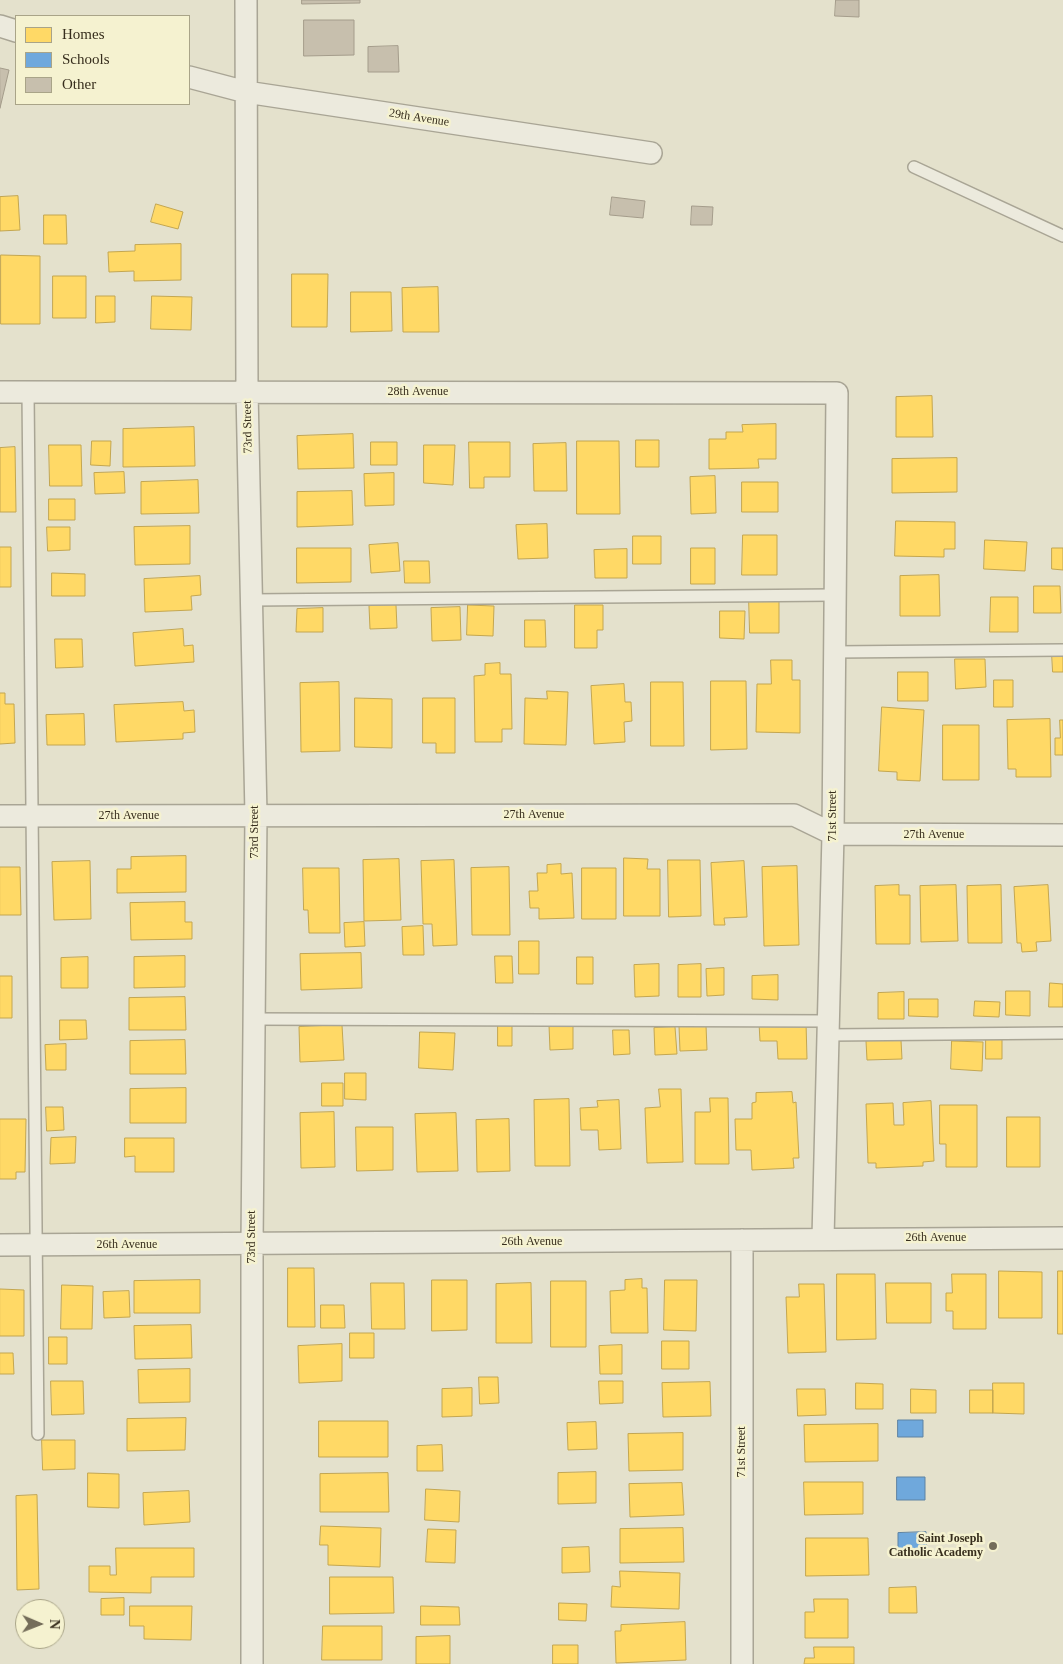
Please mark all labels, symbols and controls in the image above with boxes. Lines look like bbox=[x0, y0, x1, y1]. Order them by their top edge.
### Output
legend bbox=[15, 15, 190, 105]
text: Homes bbox=[62, 26, 105, 42]
text: Schools bbox=[62, 51, 110, 67]
text: Other bbox=[62, 76, 96, 92]
street label: 29th Avenue bbox=[388, 106, 450, 130]
street label: 28th Avenue bbox=[388, 385, 448, 399]
street label: 73rd Street bbox=[240, 400, 256, 454]
street label: 71st Street bbox=[826, 791, 840, 841]
street label: 73rd Street bbox=[248, 806, 262, 858]
street label: 27th Avenue bbox=[504, 808, 564, 822]
street label: 27th Avenue bbox=[99, 809, 159, 823]
street label: 27th Avenue bbox=[904, 828, 964, 842]
street label: 73rd Street bbox=[245, 1211, 259, 1263]
street label: 26th Avenue bbox=[906, 1231, 966, 1245]
street label: 26th Avenue bbox=[502, 1235, 562, 1249]
street label: 26th Avenue bbox=[97, 1238, 157, 1252]
street label: 71st Street bbox=[735, 1427, 749, 1477]
place label: Saint Joseph Catholic Academy bbox=[889, 1532, 983, 1560]
marker: Saint Joseph Catholic Academy bbox=[987, 1540, 999, 1552]
north arrow bbox=[15, 1599, 65, 1649]
text: N bbox=[47, 1619, 62, 1629]

